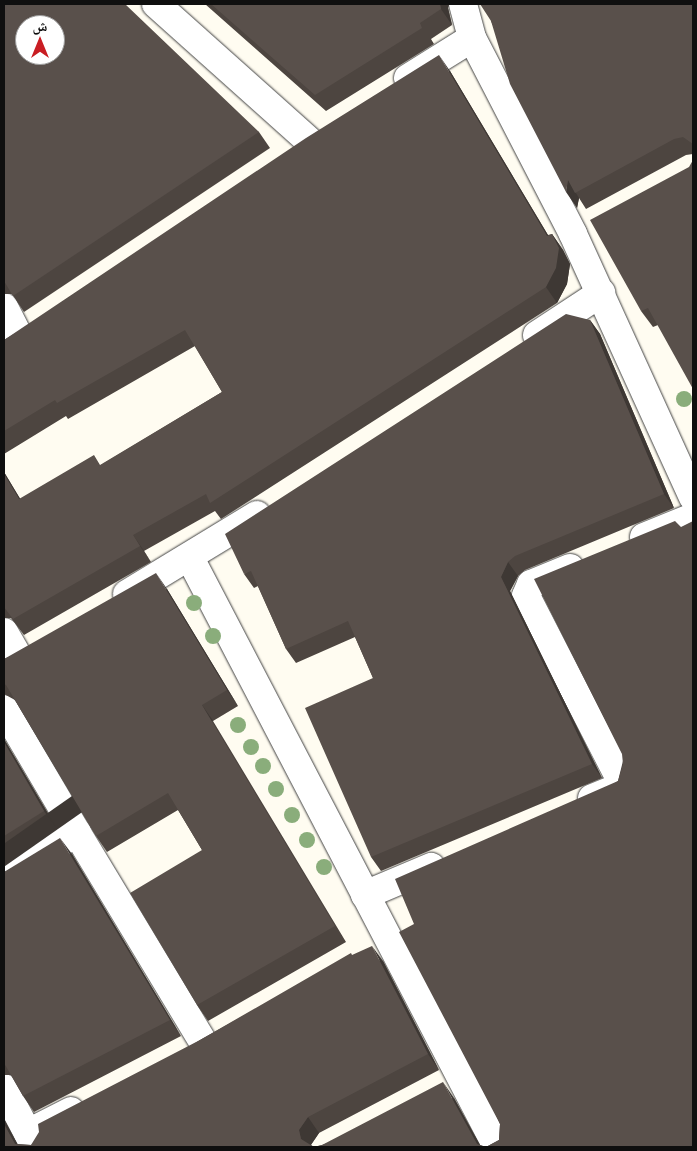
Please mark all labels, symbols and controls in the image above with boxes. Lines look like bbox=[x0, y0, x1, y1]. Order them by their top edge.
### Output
north arrow bbox=[15, 15, 65, 65]
text: ش bbox=[33, 18, 47, 34]

